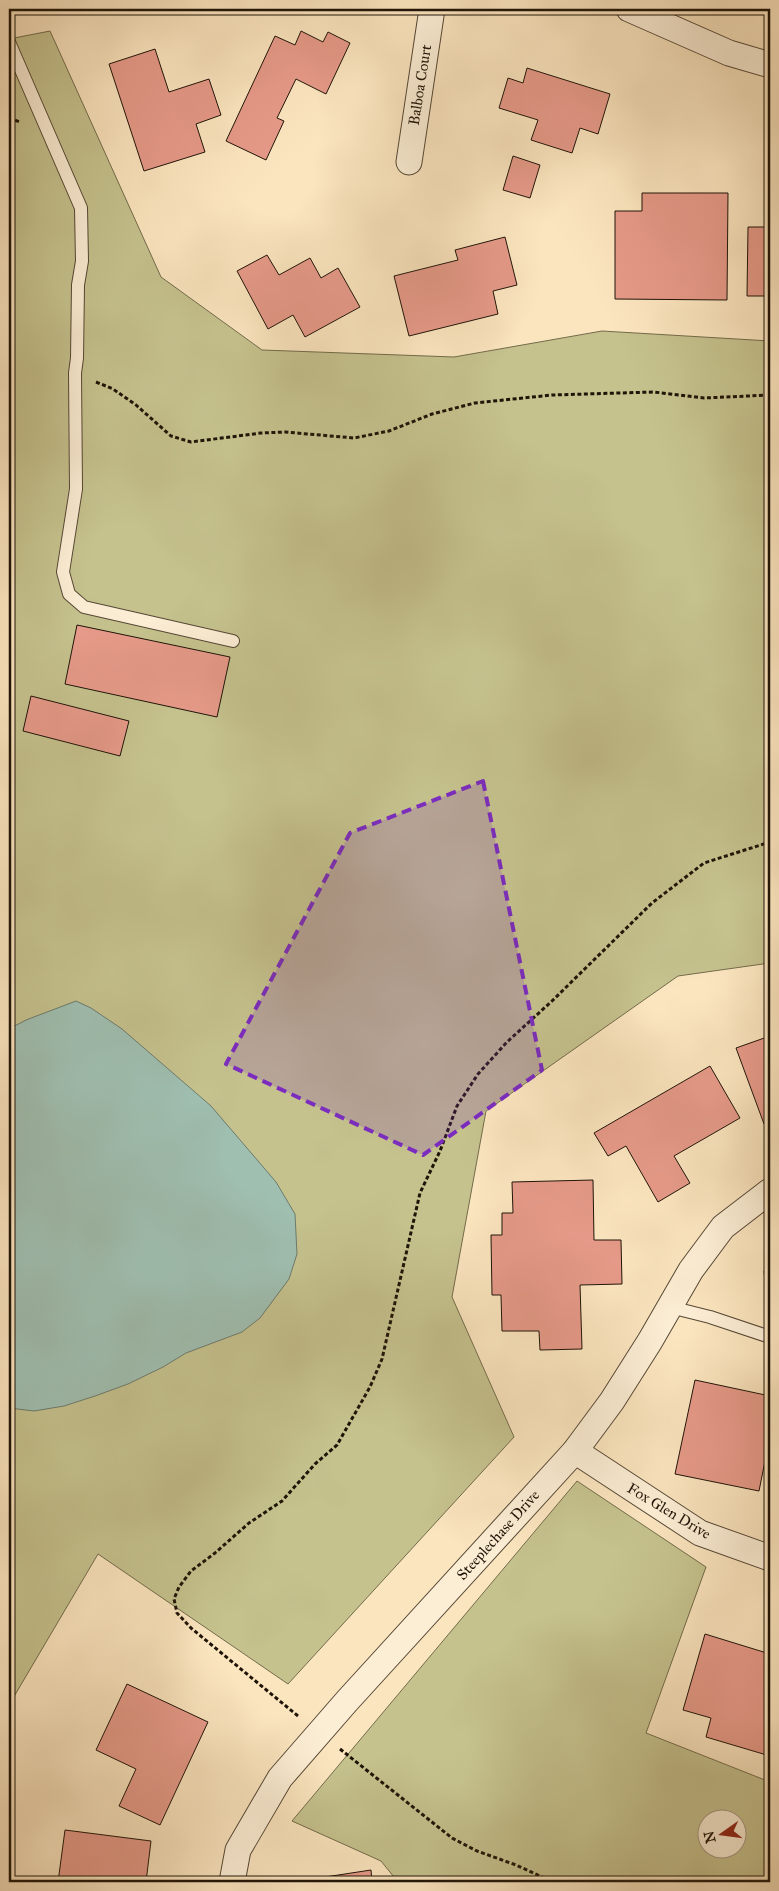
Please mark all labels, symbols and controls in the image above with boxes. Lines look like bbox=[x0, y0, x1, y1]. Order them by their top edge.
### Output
street label: Balboa Court bbox=[405, 43, 435, 127]
street label: Fox Glen Drive bbox=[624, 1479, 714, 1543]
street label: Steeplechase Drive bbox=[453, 1486, 543, 1584]
north arrow bbox=[696, 1808, 746, 1858]
text: N bbox=[700, 1829, 720, 1845]

